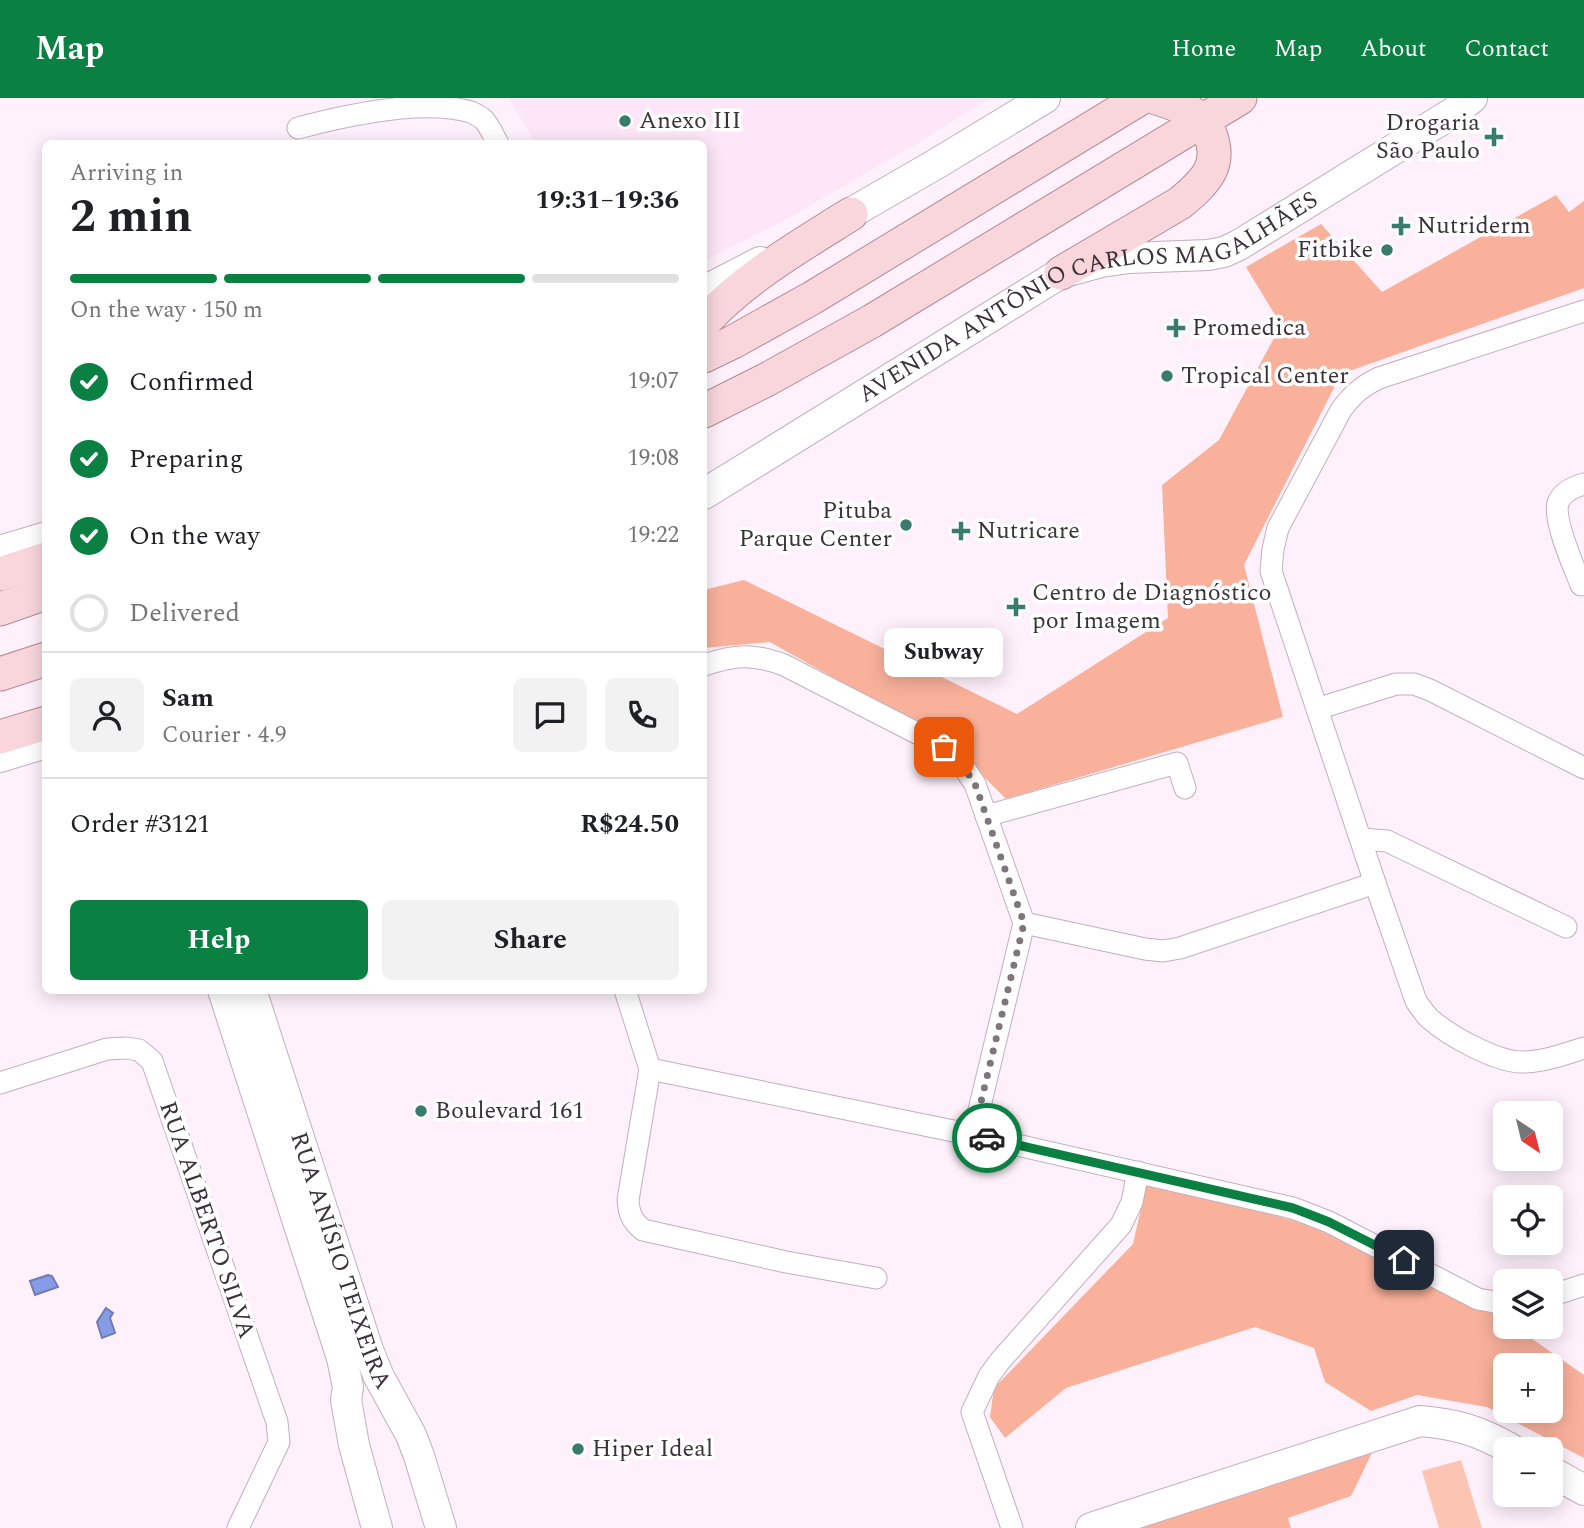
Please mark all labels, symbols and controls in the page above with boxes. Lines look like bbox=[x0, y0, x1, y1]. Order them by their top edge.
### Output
text: Map bbox=[35, 24, 104, 74]
text: Home bbox=[1171, 31, 1236, 67]
text: Map bbox=[1274, 31, 1322, 67]
text: About bbox=[1360, 31, 1426, 67]
text: Contact bbox=[1464, 31, 1549, 67]
place label: Anexo III bbox=[639, 103, 741, 139]
place label: Drogaria São Paulo bbox=[1376, 105, 1480, 169]
marker: Anexo III bbox=[617, 113, 633, 129]
marker: Drogaria São Paulo bbox=[1486, 129, 1502, 145]
text: Arriving in bbox=[70, 156, 183, 191]
text: 19:31–19:36 bbox=[535, 180, 679, 220]
text: 2 min bbox=[70, 182, 192, 252]
street label: AVENIDA ANTÔNIO CARLOS MAGALHÃES bbox=[851, 182, 1325, 412]
place label: Nutriderm bbox=[1417, 208, 1531, 244]
marker: Nutriderm bbox=[1391, 216, 1411, 236]
place label: Fitbike bbox=[1297, 232, 1373, 268]
marker: Fitbike bbox=[1379, 242, 1395, 258]
text: On the way · 150 m bbox=[70, 293, 263, 328]
place label: Promedica bbox=[1192, 310, 1306, 346]
marker: Promedica bbox=[1166, 318, 1186, 338]
place label: Tropical Center bbox=[1181, 358, 1349, 394]
text: Confirmed bbox=[129, 362, 254, 402]
icon: check bbox=[70, 363, 108, 401]
text: 19:07 bbox=[627, 364, 679, 399]
marker: Tropical Center bbox=[1159, 368, 1175, 384]
text: Preparing bbox=[129, 439, 243, 479]
icon: check bbox=[70, 440, 108, 478]
text: 19:08 bbox=[627, 441, 679, 476]
place label: Pituba Parque Center bbox=[739, 493, 892, 557]
place label: Nutricare bbox=[977, 513, 1080, 549]
text: On the way bbox=[129, 516, 260, 556]
icon: check bbox=[70, 517, 108, 555]
marker: Pituba Parque Center bbox=[898, 517, 914, 533]
text: 19:22 bbox=[627, 518, 679, 553]
marker: Nutricare bbox=[951, 521, 971, 541]
place label: Centro de Diagnóstico por Imagem bbox=[1032, 575, 1271, 639]
text: Delivered bbox=[129, 593, 240, 633]
marker: Centro de Diagnóstico por Imagem bbox=[1006, 597, 1026, 617]
callout: Subway bbox=[884, 628, 1004, 677]
text: Subway bbox=[904, 635, 983, 670]
button: person bbox=[70, 678, 144, 752]
text: Sam bbox=[162, 678, 214, 718]
button: chat bbox=[513, 678, 587, 752]
button: phone bbox=[605, 678, 679, 752]
pin bbox=[914, 717, 974, 777]
text: Courier · 4.9 bbox=[162, 718, 287, 753]
icon: bag bbox=[925, 728, 963, 766]
text: Order #3121 bbox=[70, 804, 210, 844]
text: R$24.50 bbox=[580, 804, 679, 844]
button: Help bbox=[70, 900, 368, 980]
button: Share bbox=[382, 900, 679, 980]
place label: Boulevard 161 bbox=[435, 1093, 584, 1129]
street label: RUA ALBERTO SILVA bbox=[149, 1096, 265, 1344]
north arrow bbox=[1493, 1101, 1563, 1171]
map controls bbox=[1493, 1101, 1563, 1507]
marker: Boulevard 161 bbox=[413, 1103, 429, 1119]
courier bbox=[952, 1103, 1022, 1173]
icon: car bbox=[968, 1119, 1006, 1157]
street label: RUA ANÍSIO TEIXEIRA bbox=[280, 1127, 401, 1396]
button: locate bbox=[1493, 1185, 1563, 1255]
pin bbox=[1374, 1230, 1434, 1290]
icon: home bbox=[1385, 1241, 1423, 1279]
button: layers bbox=[1493, 1269, 1563, 1339]
button: + bbox=[1493, 1353, 1563, 1423]
place label: Hiper Ideal bbox=[592, 1431, 713, 1467]
button: − bbox=[1493, 1437, 1563, 1507]
marker: Hiper Ideal bbox=[570, 1441, 586, 1457]

